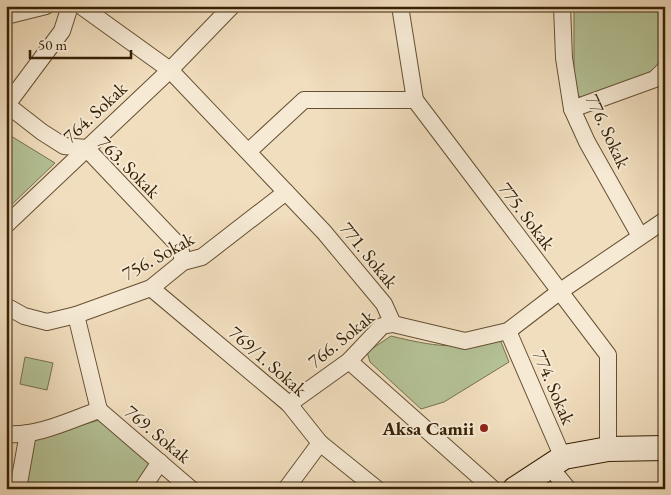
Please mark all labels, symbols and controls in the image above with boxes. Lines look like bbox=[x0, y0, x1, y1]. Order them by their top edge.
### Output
scale bar bbox=[30, 28, 131, 60]
text: 50 m bbox=[38, 35, 67, 54]
street label: 764. Sokak bbox=[58, 75, 133, 148]
street label: 776. Sokak bbox=[580, 90, 636, 173]
street label: 763. Sokak bbox=[92, 130, 166, 204]
street label: 775. Sokak bbox=[493, 177, 561, 256]
street label: 771. Sokak bbox=[334, 216, 404, 294]
street label: 756. Sokak bbox=[117, 225, 200, 286]
street label: 766. Sokak bbox=[302, 304, 380, 374]
street label: 769/1. Sokak bbox=[224, 320, 313, 403]
street label: 774. Sokak bbox=[527, 346, 581, 429]
street label: 769. Sokak bbox=[120, 399, 197, 470]
place label: Aksa Camii bbox=[381, 416, 474, 441]
marker: Aksa Camii bbox=[478, 422, 490, 434]

